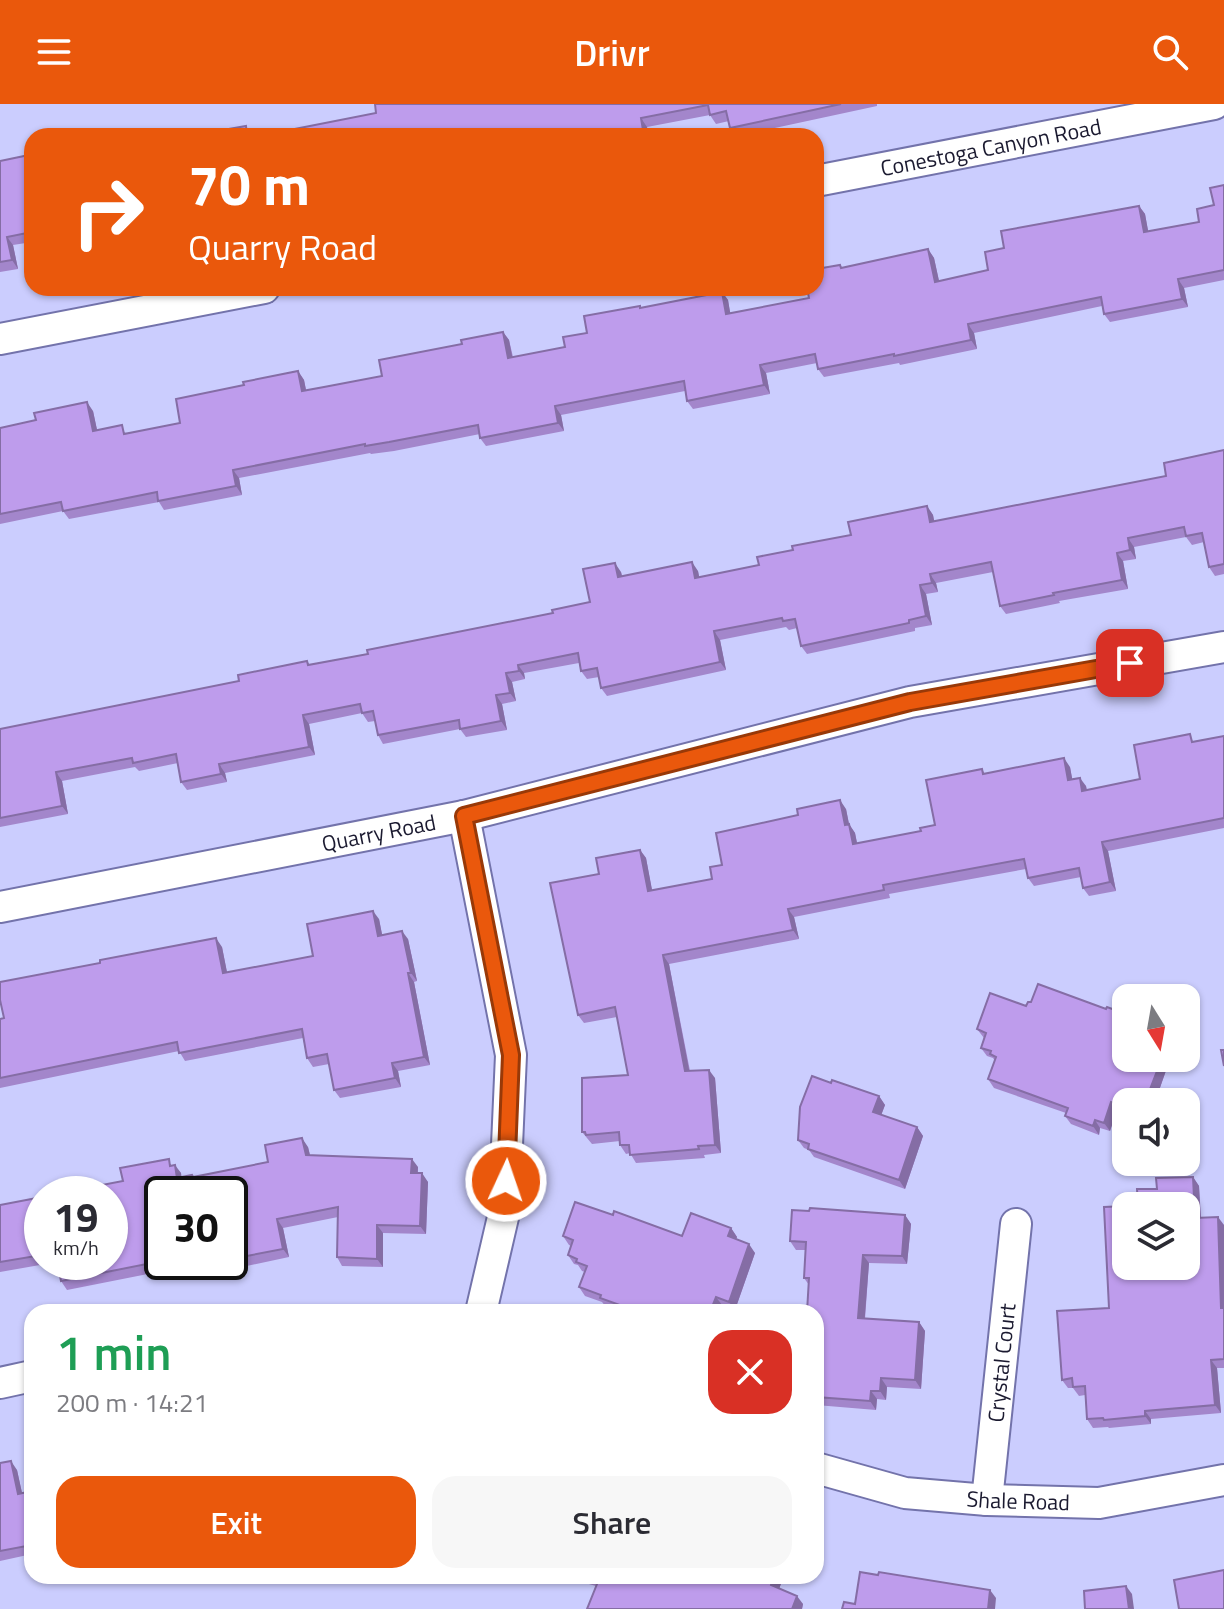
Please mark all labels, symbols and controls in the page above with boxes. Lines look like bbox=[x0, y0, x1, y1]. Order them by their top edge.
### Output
text: Drivr bbox=[574, 25, 650, 80]
icon: menu bbox=[32, 30, 76, 74]
icon: search bbox=[1148, 30, 1192, 74]
street label: Conestoga Canyon Road bbox=[877, 109, 1104, 185]
text: 70 m bbox=[188, 142, 310, 227]
icon: right bbox=[56, 160, 160, 264]
text: Quarry Road bbox=[188, 219, 377, 274]
pin bbox=[1096, 629, 1164, 697]
icon: arrive bbox=[1108, 641, 1152, 685]
street label: Quarry Road bbox=[319, 805, 439, 861]
north arrow bbox=[1112, 984, 1200, 1072]
map controls bbox=[1112, 984, 1200, 1280]
button: sound bbox=[1112, 1088, 1200, 1176]
position arrow bbox=[464, 1139, 548, 1223]
speed limit sign: 30 bbox=[144, 1176, 248, 1280]
text: 19 bbox=[54, 1187, 98, 1248]
button: layers bbox=[1112, 1192, 1200, 1280]
text: km/h bbox=[53, 1232, 99, 1263]
street label: Crystal Court bbox=[978, 1301, 1025, 1424]
text: 1 min bbox=[56, 1316, 171, 1389]
button: close bbox=[708, 1330, 792, 1414]
text: 200 m · 14:21 bbox=[56, 1383, 208, 1422]
button: Exit bbox=[56, 1476, 416, 1568]
button: Share bbox=[432, 1476, 792, 1568]
street label: Shale Road bbox=[965, 1481, 1070, 1519]

